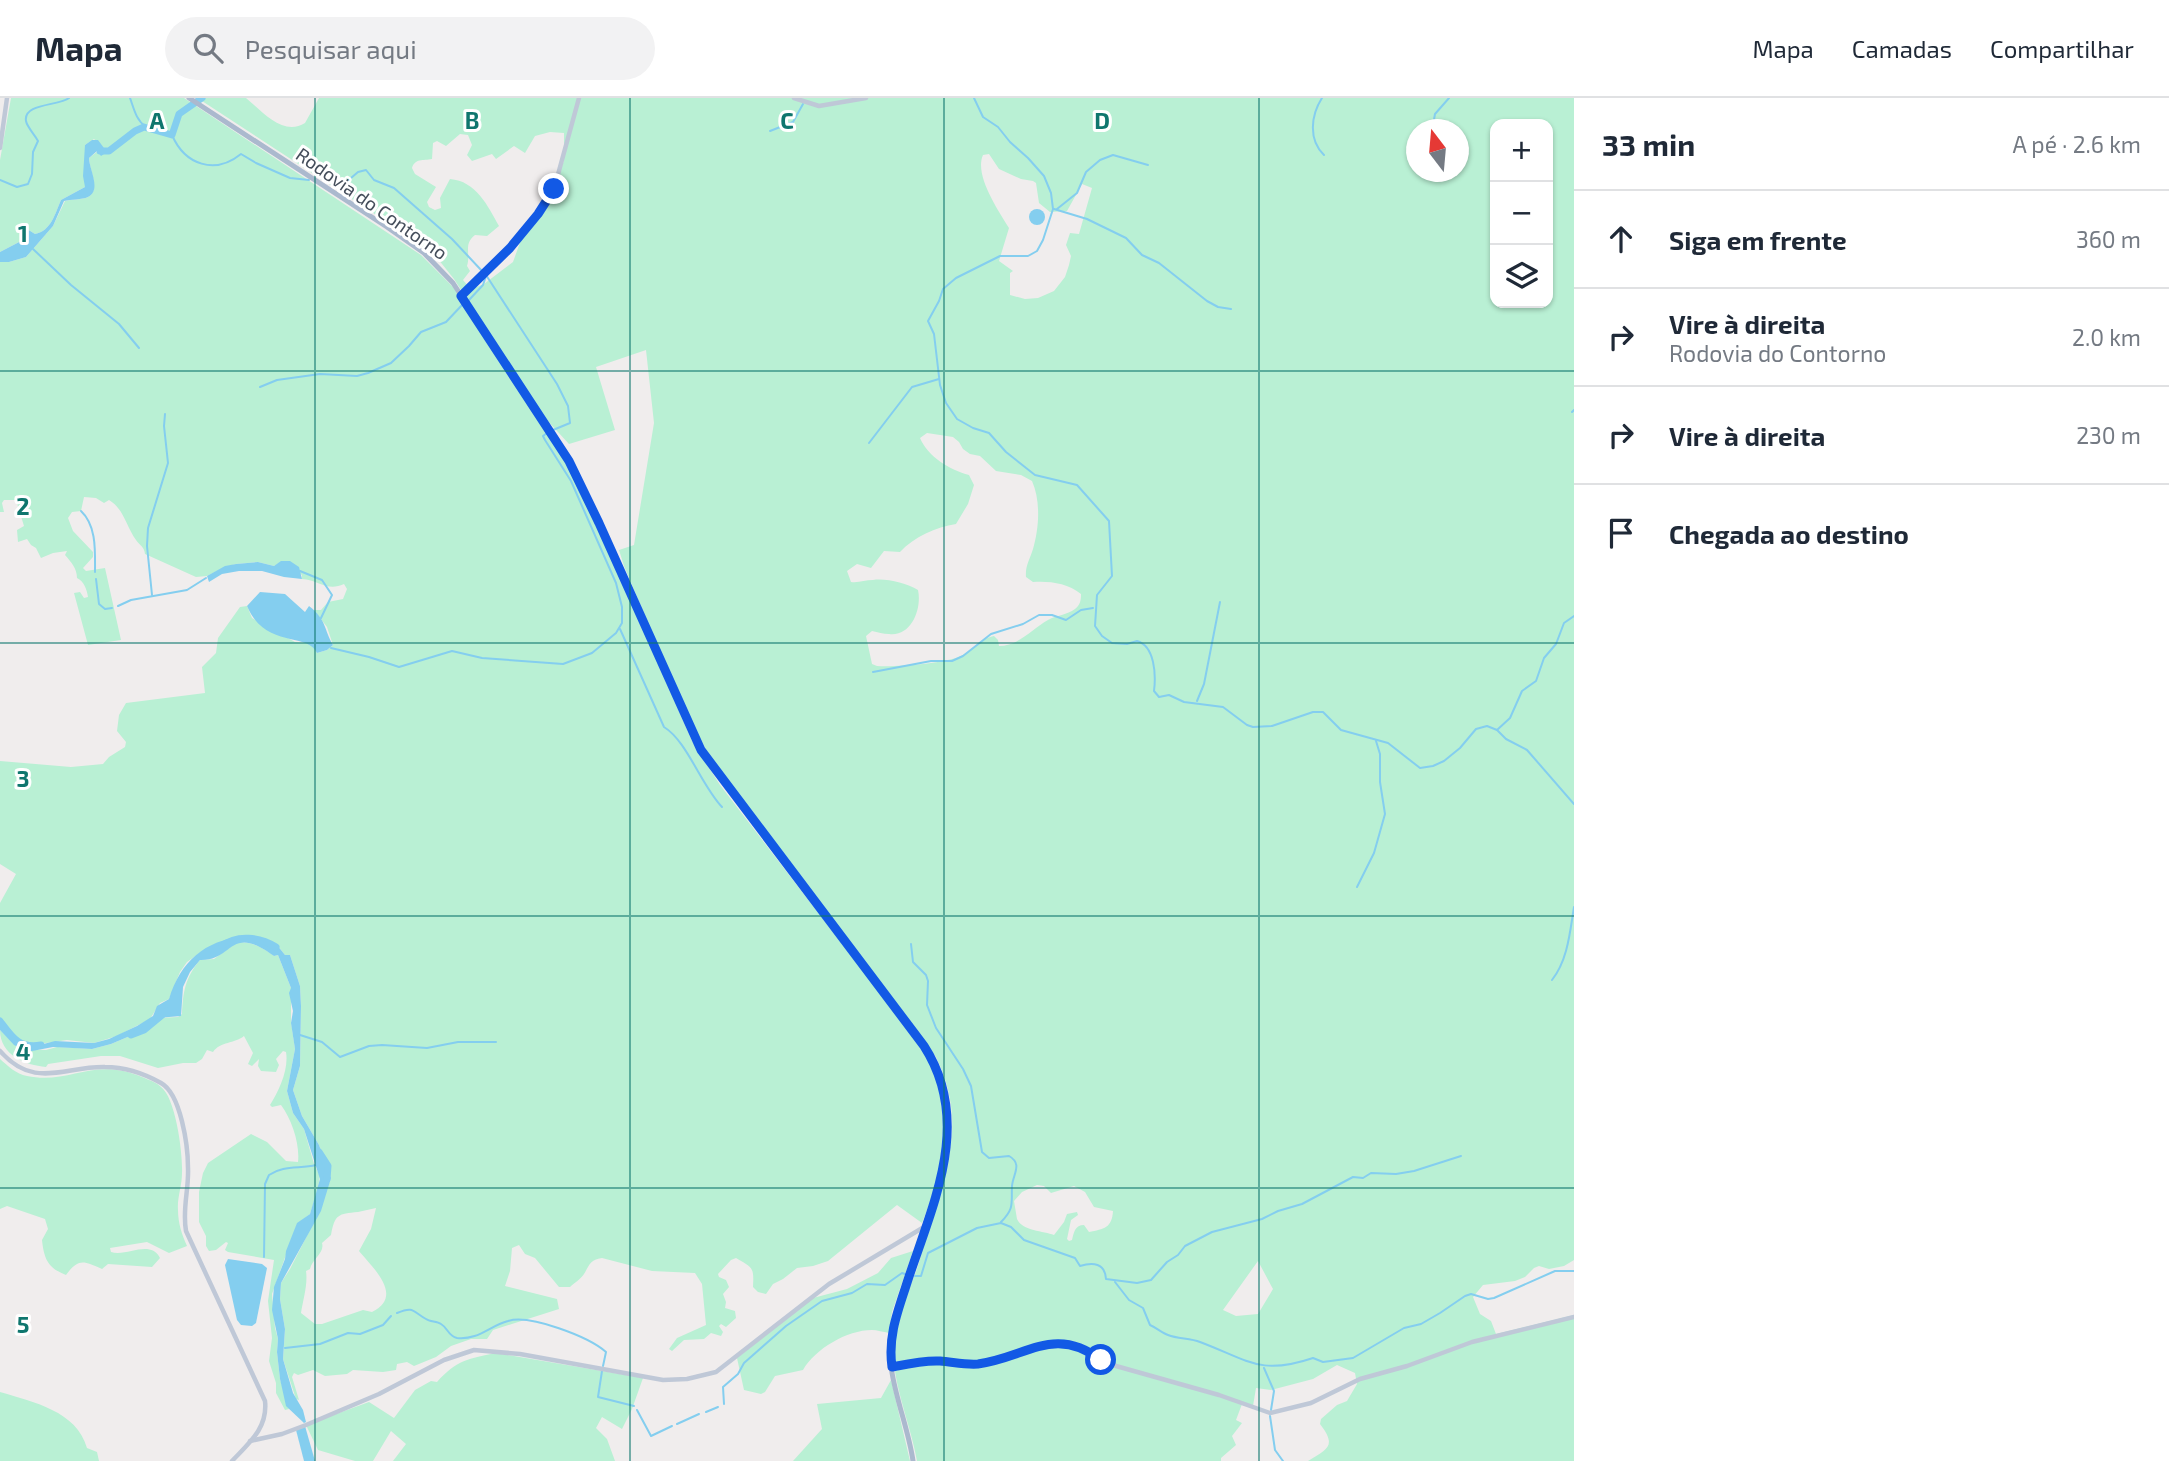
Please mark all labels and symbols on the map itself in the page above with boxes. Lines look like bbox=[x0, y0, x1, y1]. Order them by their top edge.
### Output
text: A bbox=[149, 106, 165, 134]
text: B bbox=[465, 106, 479, 134]
text: C bbox=[780, 106, 794, 134]
text: D bbox=[1094, 106, 1110, 134]
north arrow bbox=[1406, 119, 1469, 182]
street label: Rodovia do Contorno bbox=[292, 142, 452, 264]
route end bbox=[538, 173, 569, 204]
text: 1 bbox=[18, 219, 28, 247]
text: 2 bbox=[16, 492, 30, 520]
text: 3 bbox=[16, 764, 30, 792]
text: 4 bbox=[16, 1037, 30, 1065]
text: 5 bbox=[17, 1310, 29, 1338]
route start bbox=[1085, 1344, 1116, 1375]

